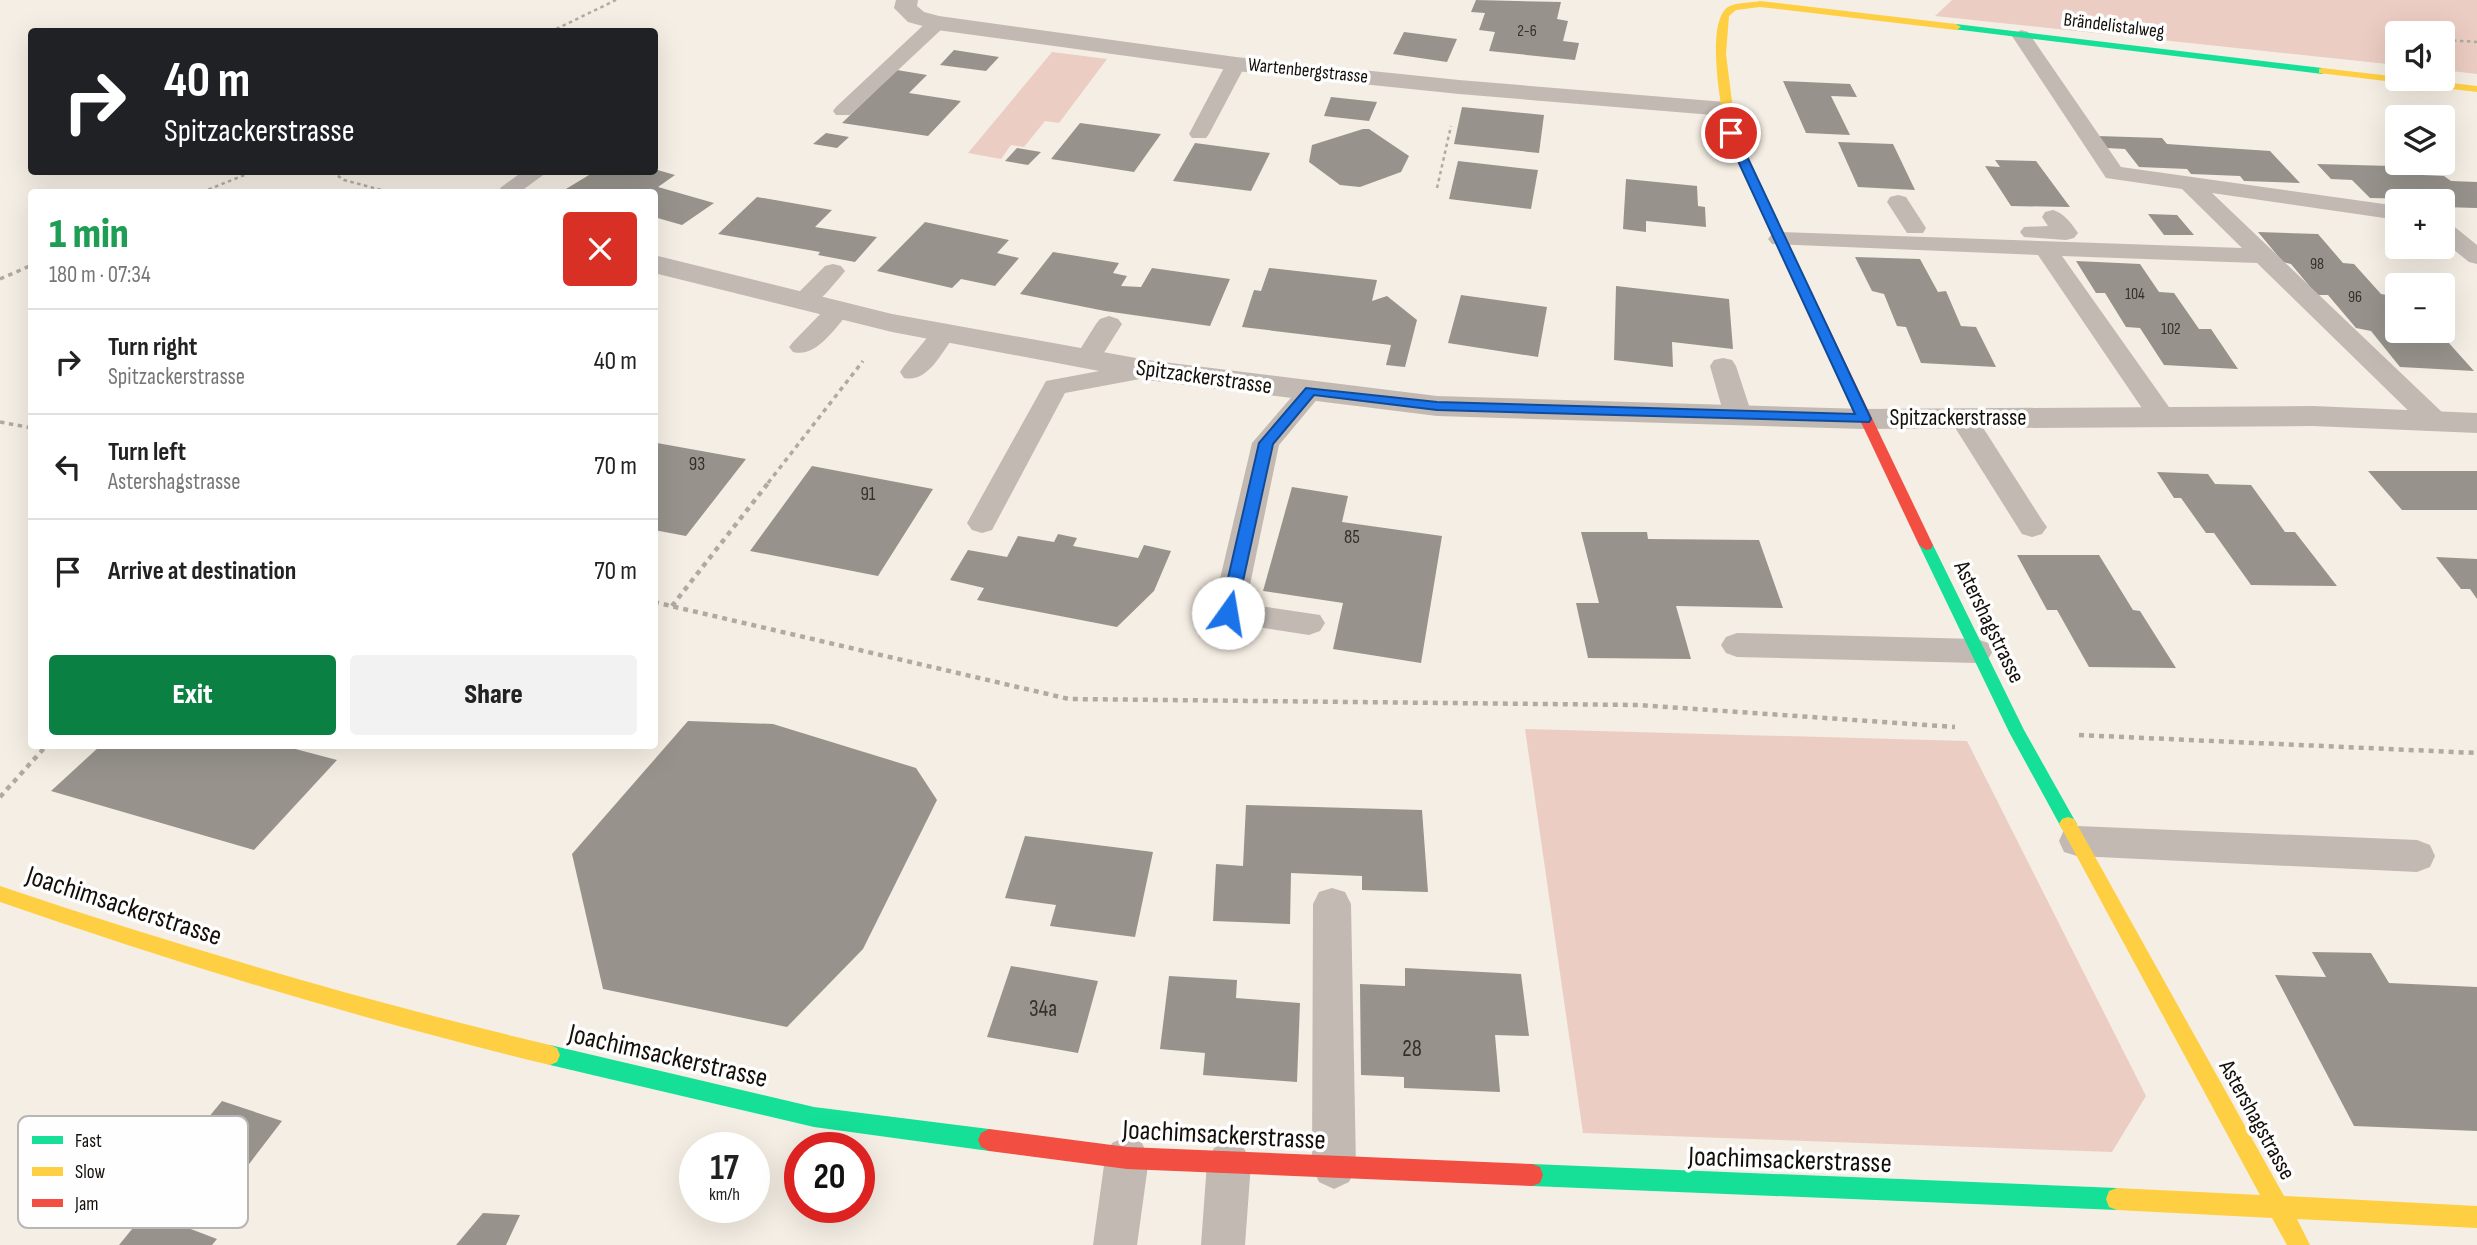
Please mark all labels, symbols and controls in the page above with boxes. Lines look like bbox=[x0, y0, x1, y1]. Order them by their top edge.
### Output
street label: Brändelistalweg bbox=[2062, 8, 2166, 44]
map controls bbox=[2385, 21, 2455, 343]
button: sound bbox=[2385, 21, 2455, 91]
house number: 2-6 bbox=[1517, 22, 1537, 41]
text: 40 m bbox=[164, 52, 250, 111]
street label: Wartenbergstrasse bbox=[1247, 53, 1369, 89]
icon: right bbox=[49, 56, 140, 147]
pin bbox=[1701, 103, 1761, 163]
button: layers bbox=[2385, 105, 2455, 175]
text: Spitzackerstrasse bbox=[164, 112, 355, 151]
icon: arrive bbox=[1712, 114, 1750, 152]
button: + bbox=[2385, 189, 2455, 259]
text: 1 min bbox=[49, 209, 129, 260]
button: close bbox=[563, 212, 637, 286]
house number: 98 bbox=[2310, 255, 2324, 274]
text: 180 m · 07:34 bbox=[49, 261, 151, 289]
button: − bbox=[2385, 273, 2455, 343]
house number: 104 bbox=[2125, 285, 2145, 304]
house number: 96 bbox=[2348, 288, 2362, 307]
house number: 102 bbox=[2161, 320, 2181, 339]
text: Turn right bbox=[108, 332, 197, 363]
icon: right bbox=[49, 343, 87, 381]
text: 40 m bbox=[594, 346, 637, 377]
street label: Spitzackerstrasse bbox=[1134, 354, 1274, 400]
text: Spitzackerstrasse bbox=[108, 363, 245, 391]
street label: Spitzackerstrasse bbox=[1890, 404, 2026, 432]
text: Turn left bbox=[108, 437, 186, 468]
icon: left bbox=[49, 448, 87, 486]
text: 70 m bbox=[594, 451, 637, 482]
house number: 93 bbox=[689, 453, 705, 476]
text: Astershagstrasse bbox=[108, 468, 241, 496]
house number: 91 bbox=[860, 483, 876, 506]
house number: 85 bbox=[1344, 526, 1360, 549]
icon: arrive bbox=[49, 553, 87, 591]
street label: Astershagstrasse bbox=[1947, 555, 2031, 688]
text: Arrive at destination bbox=[108, 556, 296, 587]
text: 70 m bbox=[594, 556, 637, 587]
position arrow bbox=[1191, 576, 1265, 650]
button: Exit bbox=[49, 655, 336, 735]
button: Share bbox=[350, 655, 637, 735]
street label: Joachimsackerstrasse bbox=[21, 859, 226, 953]
house number: 34a bbox=[1029, 995, 1057, 1023]
street label: Joachimsackerstrasse bbox=[564, 1017, 771, 1095]
house number: 28 bbox=[1402, 1035, 1422, 1063]
street label: Astershagstrasse bbox=[2212, 1054, 2301, 1185]
street label: Joachimsackerstrasse bbox=[1121, 1113, 1326, 1157]
legend bbox=[18, 1116, 248, 1228]
text: Fast bbox=[75, 1130, 102, 1153]
speed limit sign: 20 bbox=[784, 1132, 875, 1223]
street label: Joachimsackerstrasse bbox=[1687, 1140, 1892, 1180]
text: 17 bbox=[710, 1147, 739, 1190]
text: Slow bbox=[75, 1161, 105, 1184]
text: km/h bbox=[709, 1184, 740, 1205]
text: Jam bbox=[74, 1193, 98, 1216]

